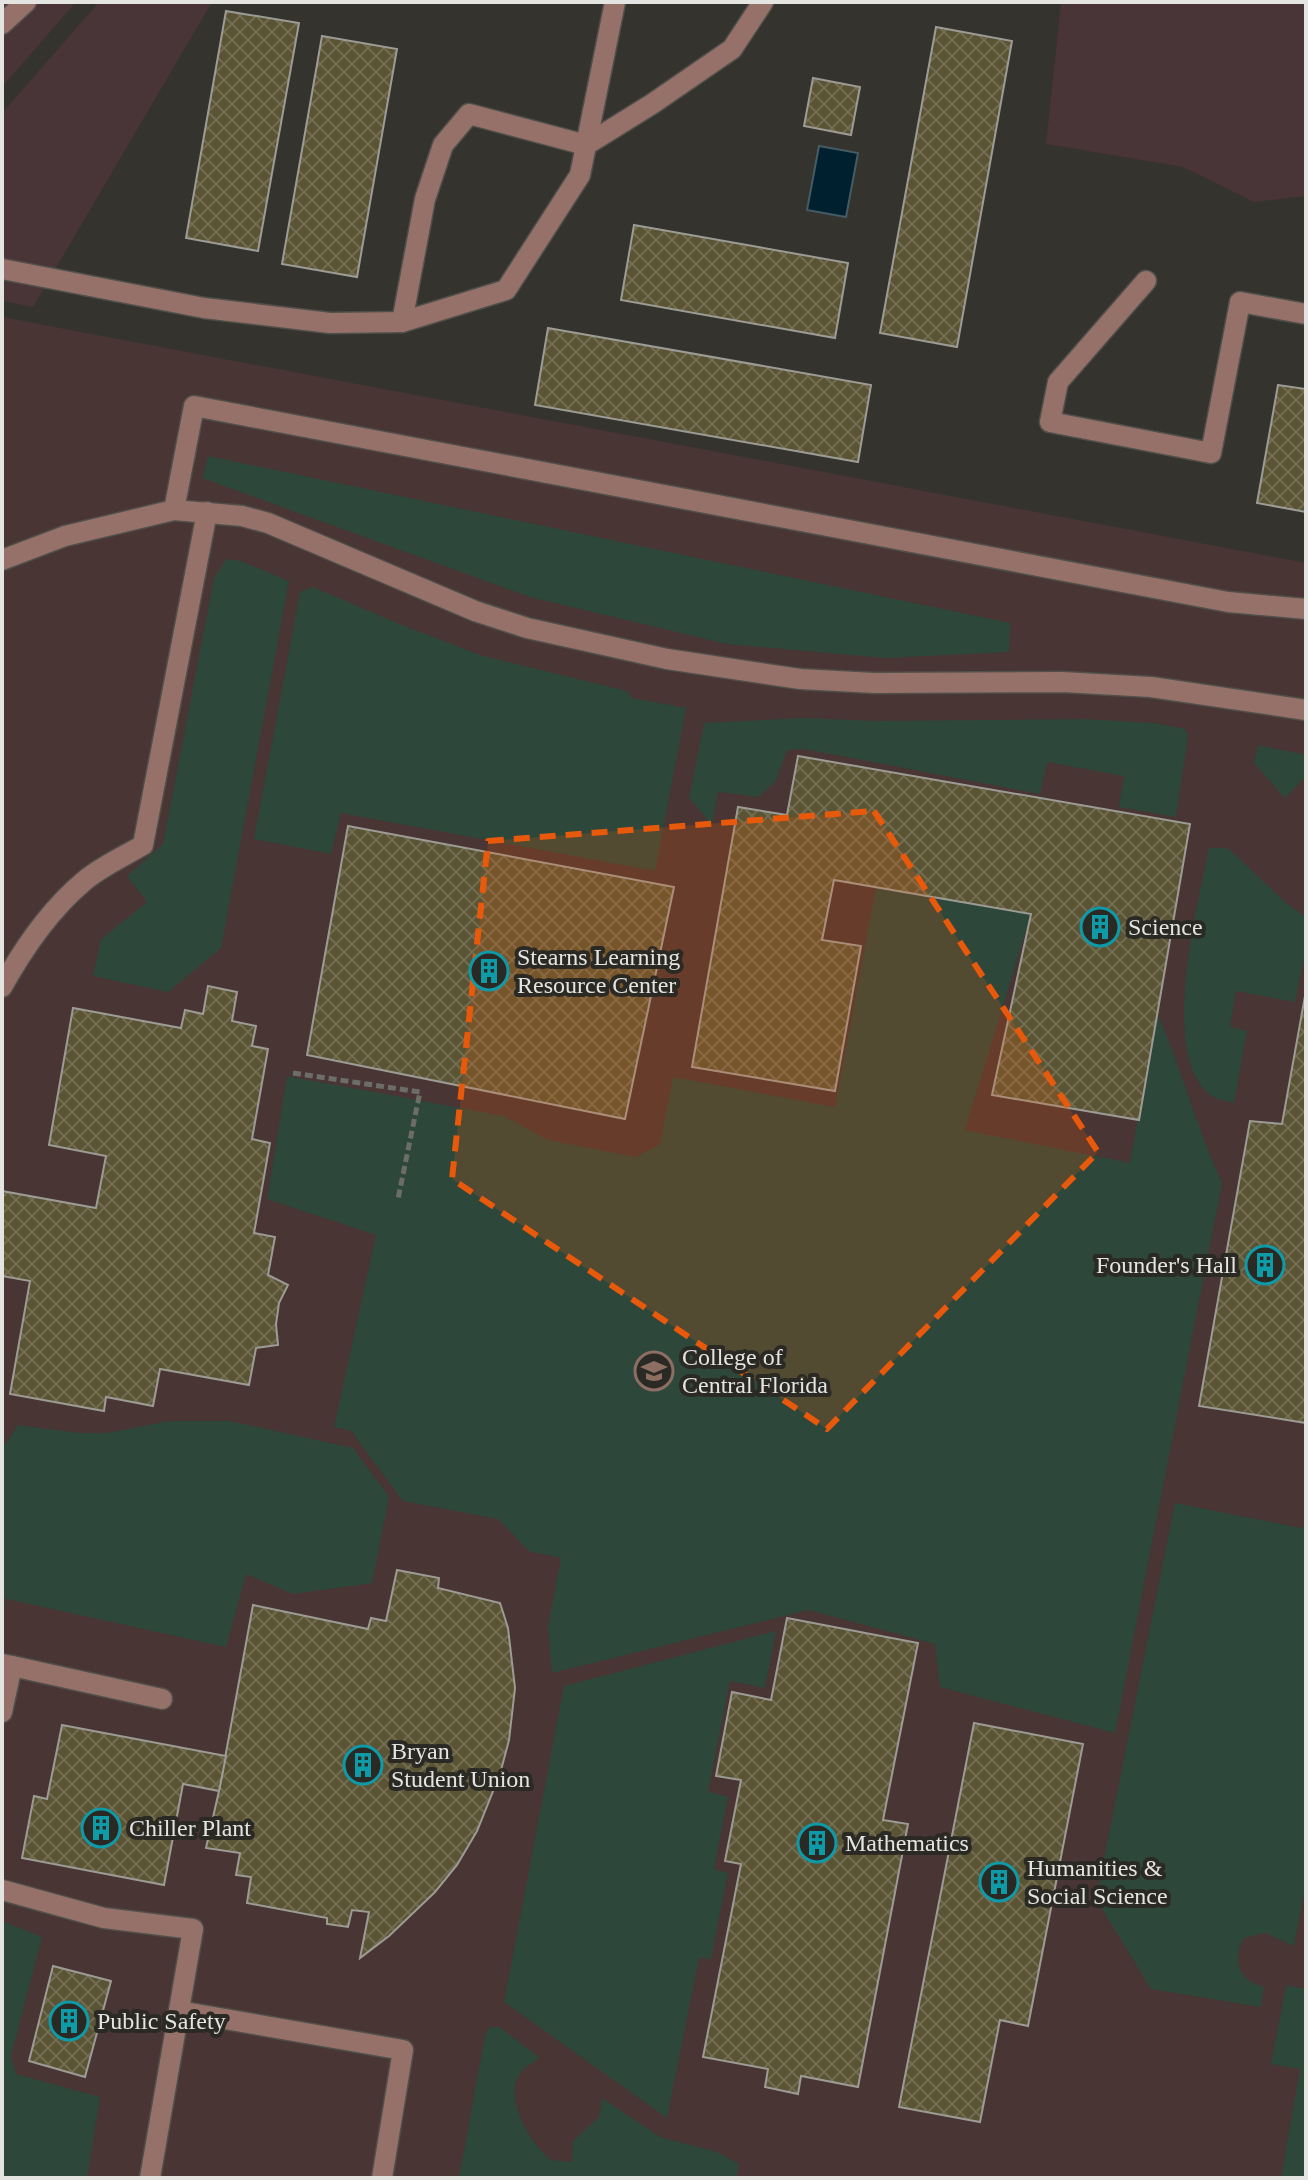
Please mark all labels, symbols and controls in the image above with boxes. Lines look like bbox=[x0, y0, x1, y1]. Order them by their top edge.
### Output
building icon: Science bbox=[1079, 906, 1121, 948]
place label: Science bbox=[1128, 914, 1203, 940]
place label: Stearns Learning Resource Center bbox=[517, 944, 680, 998]
building icon: Stearns Learning Resource Center bbox=[468, 950, 510, 992]
building icon: Founder's Hall bbox=[1244, 1244, 1286, 1286]
place label: Founder's Hall bbox=[1096, 1252, 1237, 1278]
place label: College of Central Florida bbox=[682, 1344, 828, 1398]
school or university icon: College of Central Florida bbox=[633, 1350, 675, 1392]
place label: Bryan Student Union bbox=[391, 1738, 530, 1792]
building icon: Bryan Student Union bbox=[342, 1744, 384, 1786]
building icon: Chiller Plant bbox=[80, 1807, 122, 1849]
place label: Chiller Plant bbox=[129, 1815, 251, 1841]
building icon: Mathematics bbox=[796, 1822, 838, 1864]
place label: Mathematics bbox=[845, 1830, 969, 1856]
place label: Humanities & Social Science bbox=[1027, 1855, 1168, 1909]
building icon: Humanities & Social Science bbox=[978, 1861, 1020, 1903]
building icon: Public Safety bbox=[48, 2000, 90, 2042]
place label: Public Safety bbox=[97, 2008, 226, 2034]

